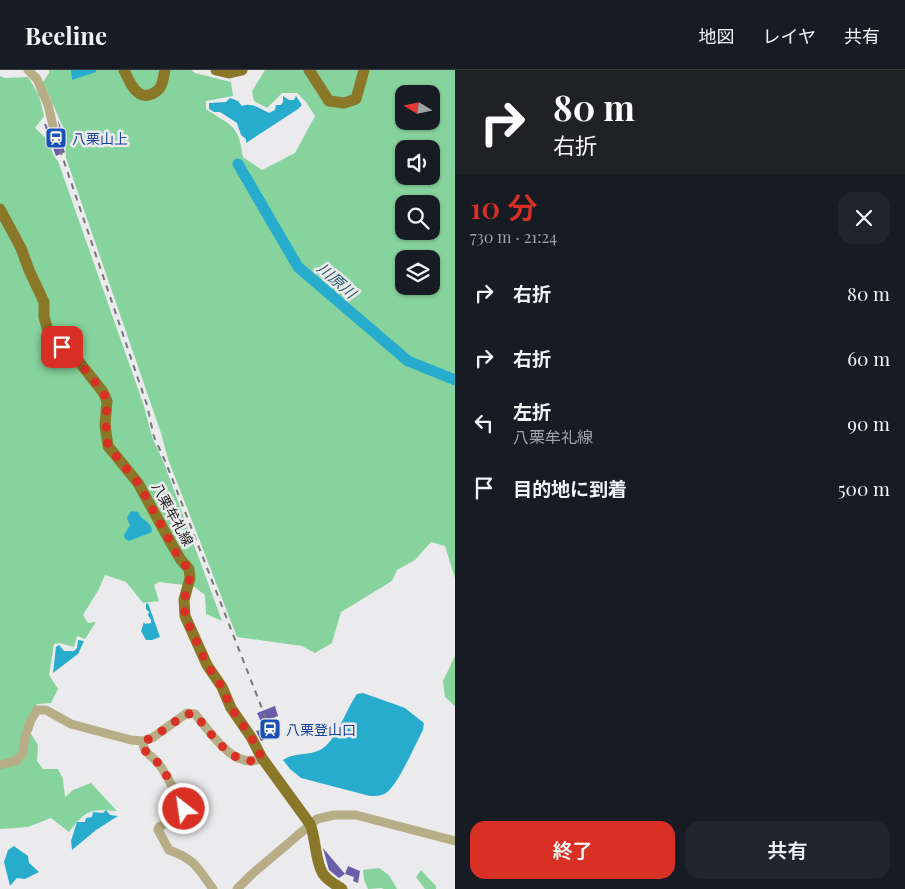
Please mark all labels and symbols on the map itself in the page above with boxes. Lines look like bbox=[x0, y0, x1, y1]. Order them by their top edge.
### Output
north arrow bbox=[395, 85, 440, 130]
station icon: 八栗山上 bbox=[44, 126, 68, 150]
place label: 八栗山上 bbox=[72, 129, 128, 148]
water label: 川原川 bbox=[313, 258, 362, 304]
pin bbox=[41, 326, 83, 368]
street label: 八栗牟礼線 bbox=[148, 479, 198, 549]
station icon: 八栗登山口 bbox=[258, 717, 282, 741]
place label: 八栗登山口 bbox=[286, 720, 356, 739]
position arrow bbox=[157, 782, 209, 834]

